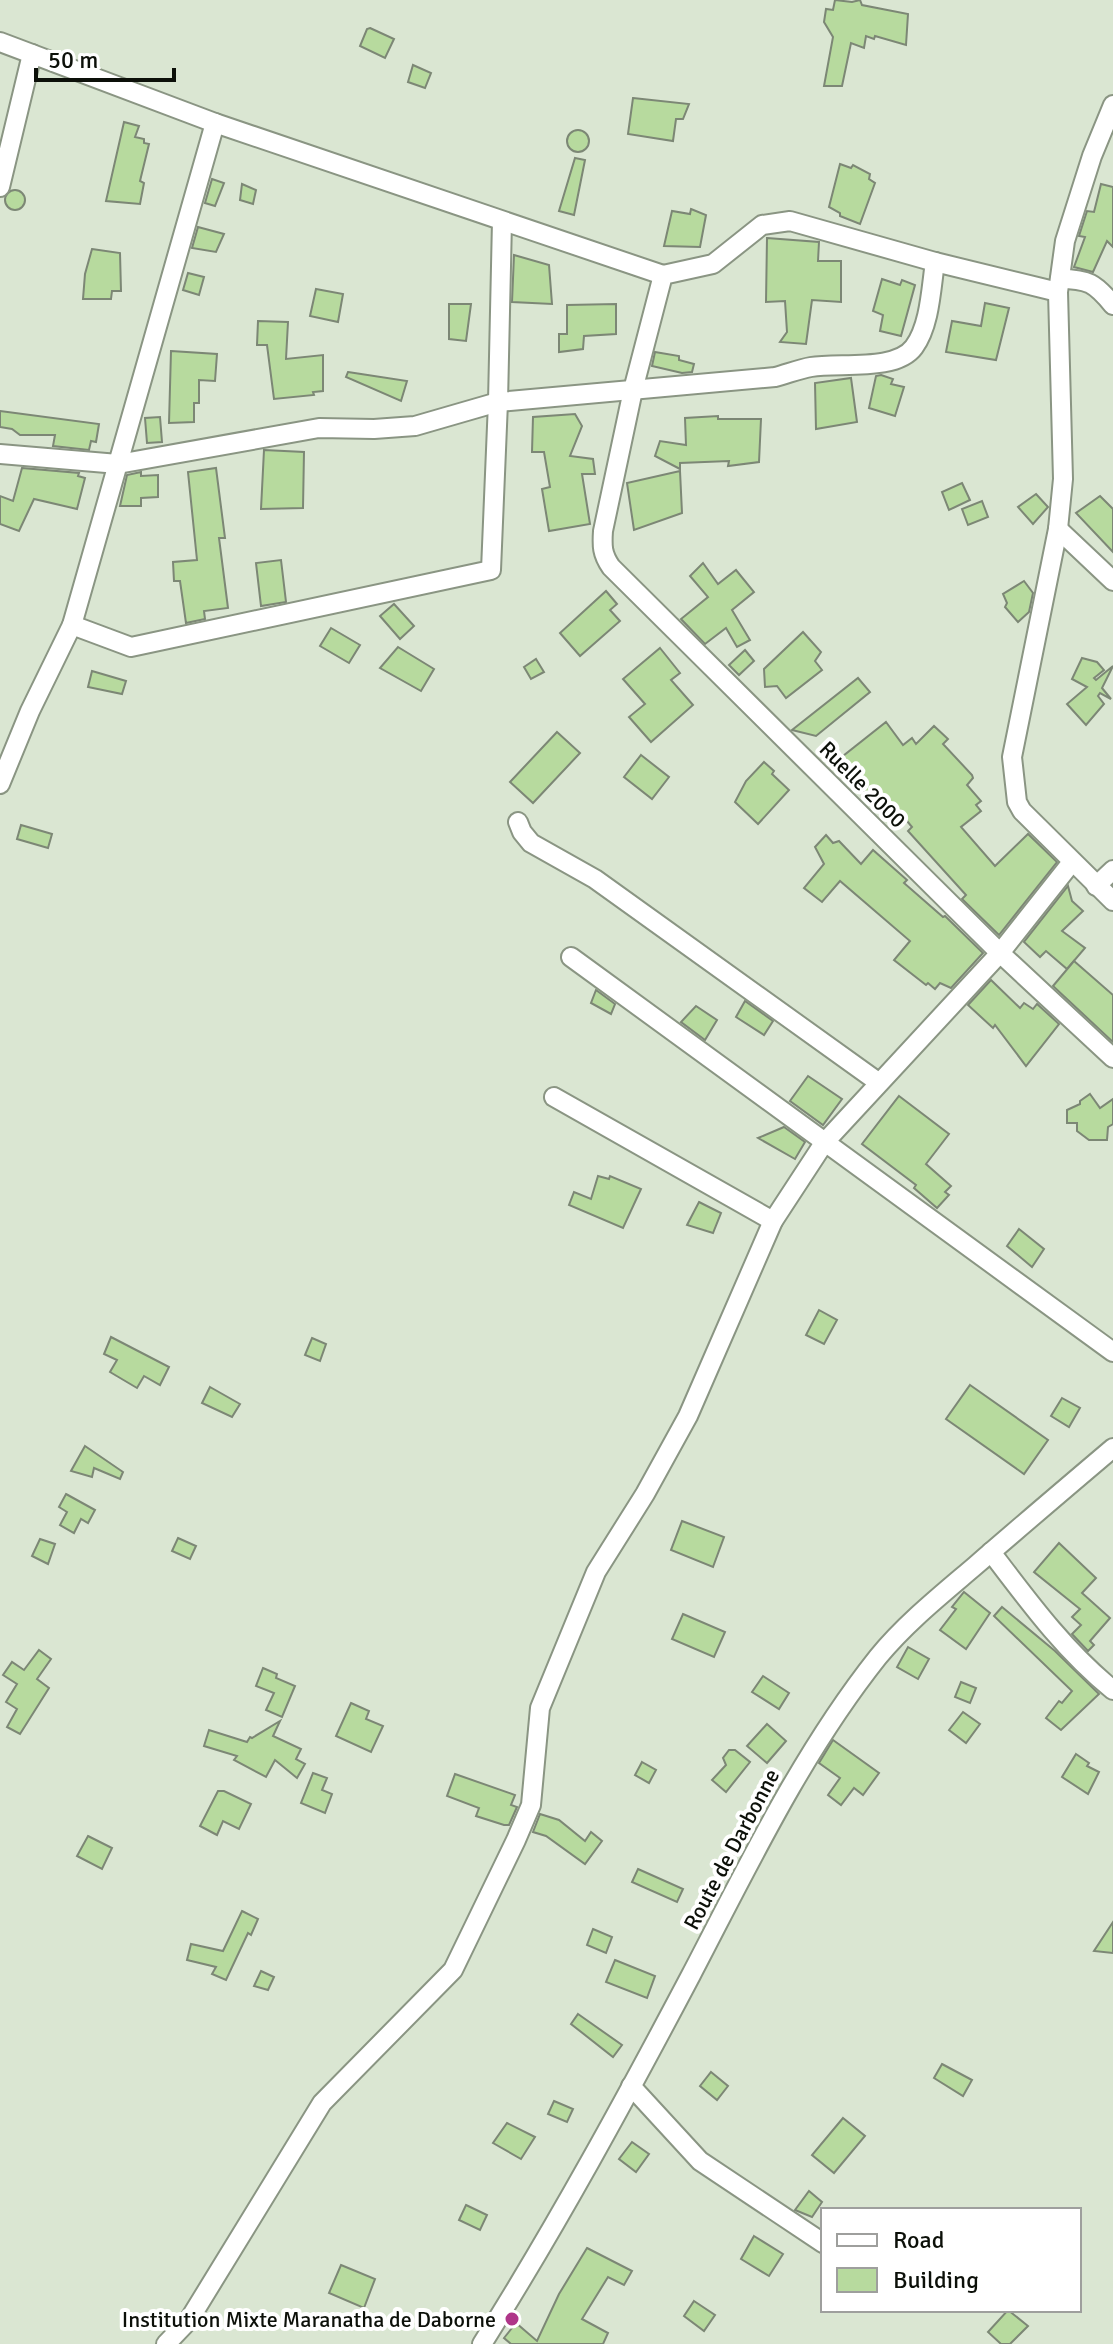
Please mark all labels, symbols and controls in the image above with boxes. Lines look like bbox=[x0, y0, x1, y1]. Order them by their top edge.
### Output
scale bar bbox=[36, 32, 174, 82]
text: 50 m bbox=[48, 45, 98, 75]
street label: Ruelle 2000 bbox=[814, 735, 912, 833]
street label: Route de Darbonne bbox=[678, 1764, 785, 1934]
legend bbox=[821, 2208, 1081, 2312]
text: Road bbox=[893, 2225, 944, 2255]
text: Building bbox=[893, 2265, 979, 2295]
place label: Institution Mixte Maranatha de Daborne bbox=[122, 2306, 496, 2333]
marker: Institution Mixte Maranatha de Daborne bbox=[503, 2310, 521, 2328]

